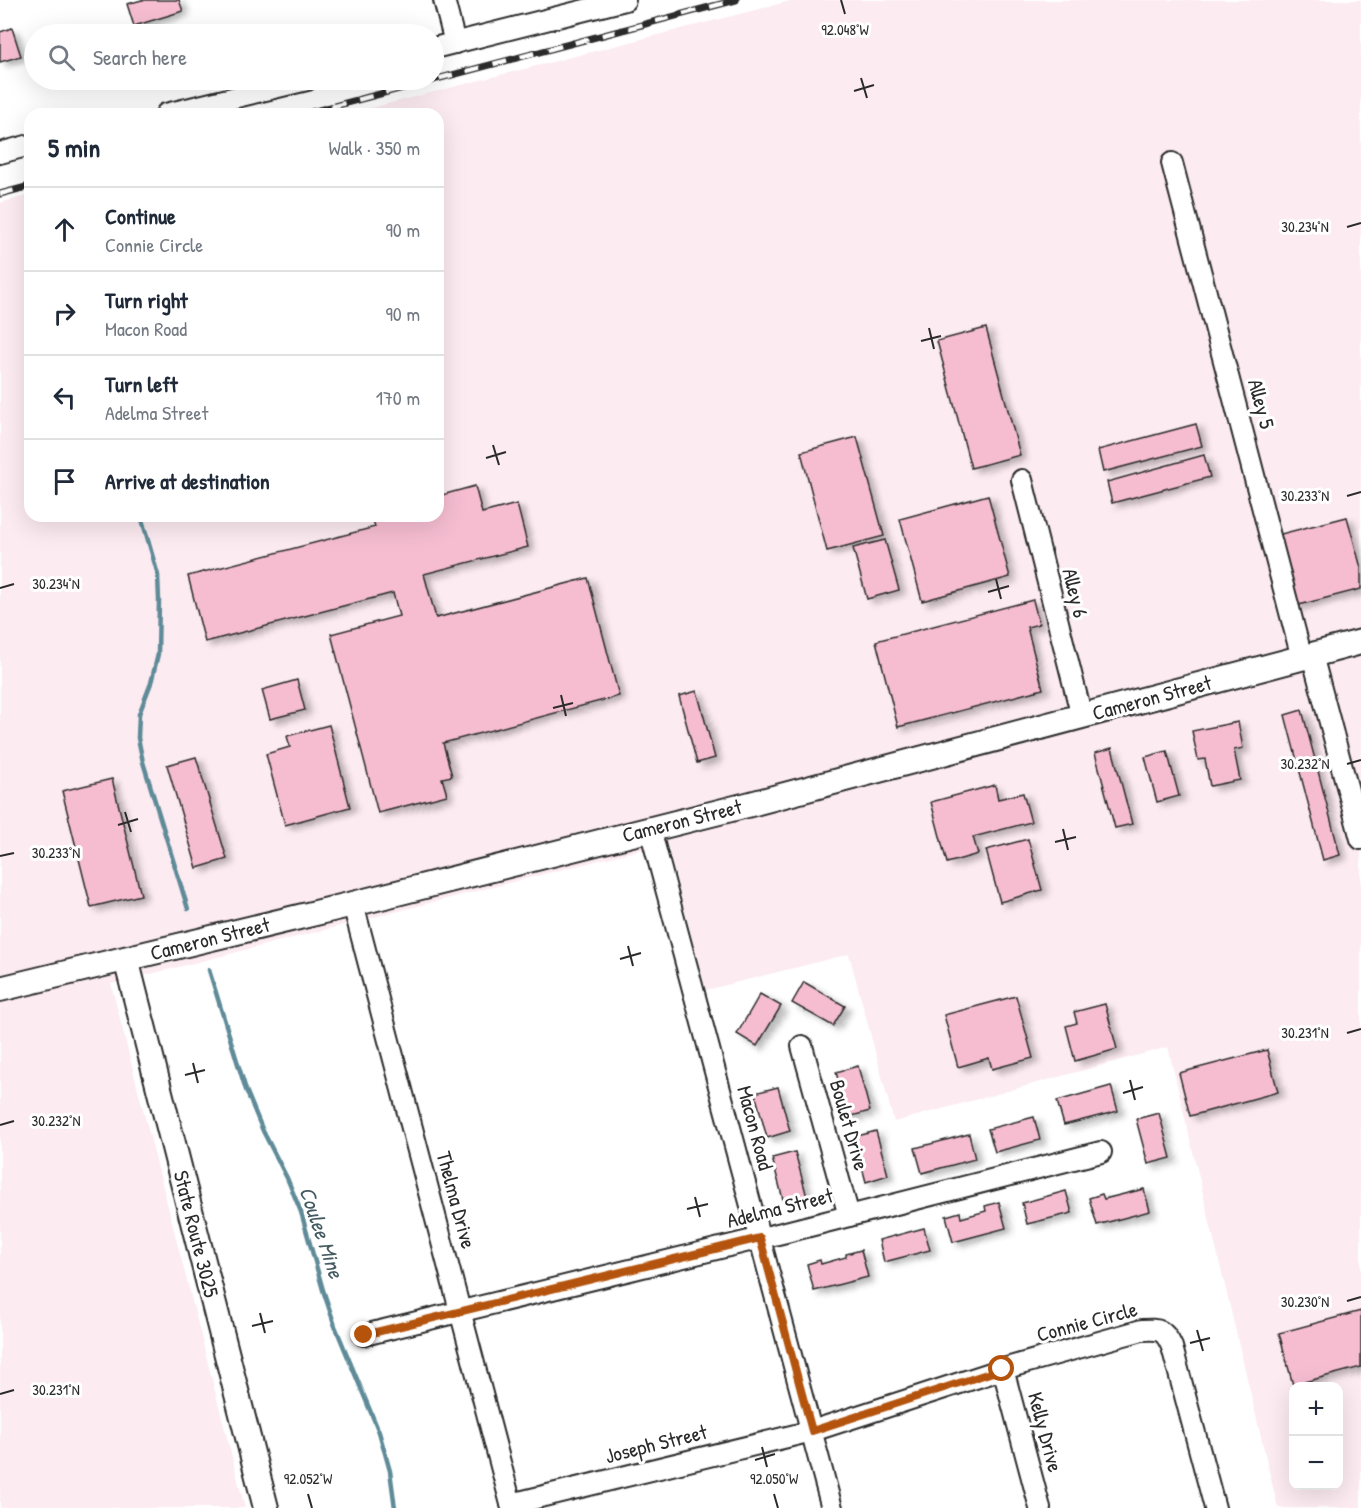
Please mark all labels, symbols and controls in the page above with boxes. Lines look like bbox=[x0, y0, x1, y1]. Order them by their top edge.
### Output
text: 92.048°W bbox=[821, 19, 869, 40]
search box bbox=[24, 24, 444, 90]
icon: search bbox=[45, 41, 78, 74]
text: Search here bbox=[93, 42, 187, 72]
text: 5 min bbox=[48, 130, 100, 165]
text: Walk · 350 m bbox=[328, 134, 420, 161]
text: Continue bbox=[105, 201, 176, 231]
icon: ahead bbox=[48, 213, 81, 246]
text: 90 m bbox=[386, 216, 420, 243]
text: 30.234°N bbox=[1281, 216, 1329, 237]
text: Connie Circle bbox=[105, 231, 203, 258]
text: Turn right bbox=[105, 285, 188, 315]
icon: right bbox=[48, 297, 81, 330]
text: 90 m bbox=[386, 300, 420, 327]
text: Macon Road bbox=[105, 315, 187, 342]
text: Turn left bbox=[105, 369, 178, 399]
street label: Alley 5 bbox=[1241, 376, 1282, 432]
icon: left bbox=[48, 381, 81, 414]
text: 170 m bbox=[376, 384, 420, 411]
text: Adelma Street bbox=[105, 399, 208, 426]
icon: arrive bbox=[48, 465, 81, 498]
text: Arrive at destination bbox=[105, 466, 270, 496]
text: 30.233°N bbox=[1281, 485, 1329, 506]
street label: Alley 6 bbox=[1055, 565, 1096, 621]
text: 30.234°N bbox=[32, 573, 80, 594]
street label: Cameron Street bbox=[1089, 668, 1215, 727]
text: 30.232°N bbox=[1281, 753, 1329, 774]
street label: Cameron Street bbox=[619, 791, 745, 849]
text: 30.233°N bbox=[32, 842, 80, 863]
street label: Cameron Street bbox=[147, 909, 273, 967]
text: 30.231°N bbox=[1281, 1022, 1329, 1043]
street label: Boulet Drive bbox=[823, 1076, 876, 1174]
street label: Macon Road bbox=[730, 1083, 781, 1173]
text: 30.232°N bbox=[32, 1110, 80, 1131]
street label: Thelma Drive bbox=[430, 1148, 483, 1252]
street label: State Route 3025 bbox=[167, 1167, 226, 1300]
street label: Adelma Street bbox=[724, 1180, 837, 1235]
water label: Coulee Mine bbox=[292, 1182, 352, 1283]
text: 30.230°N bbox=[1281, 1291, 1329, 1312]
street label: Connie Circle bbox=[1033, 1294, 1140, 1349]
route end bbox=[350, 1321, 376, 1347]
route start bbox=[988, 1355, 1014, 1381]
text: 30.231°N bbox=[32, 1379, 80, 1400]
map controls bbox=[1289, 1382, 1343, 1490]
button: + bbox=[1289, 1382, 1343, 1436]
street label: Kelly Drive bbox=[1021, 1389, 1070, 1475]
street label: Joseph Street bbox=[602, 1417, 711, 1470]
button: − bbox=[1289, 1436, 1343, 1490]
text: 92.052°W bbox=[284, 1468, 333, 1489]
text: 92.050°W bbox=[750, 1468, 799, 1489]

